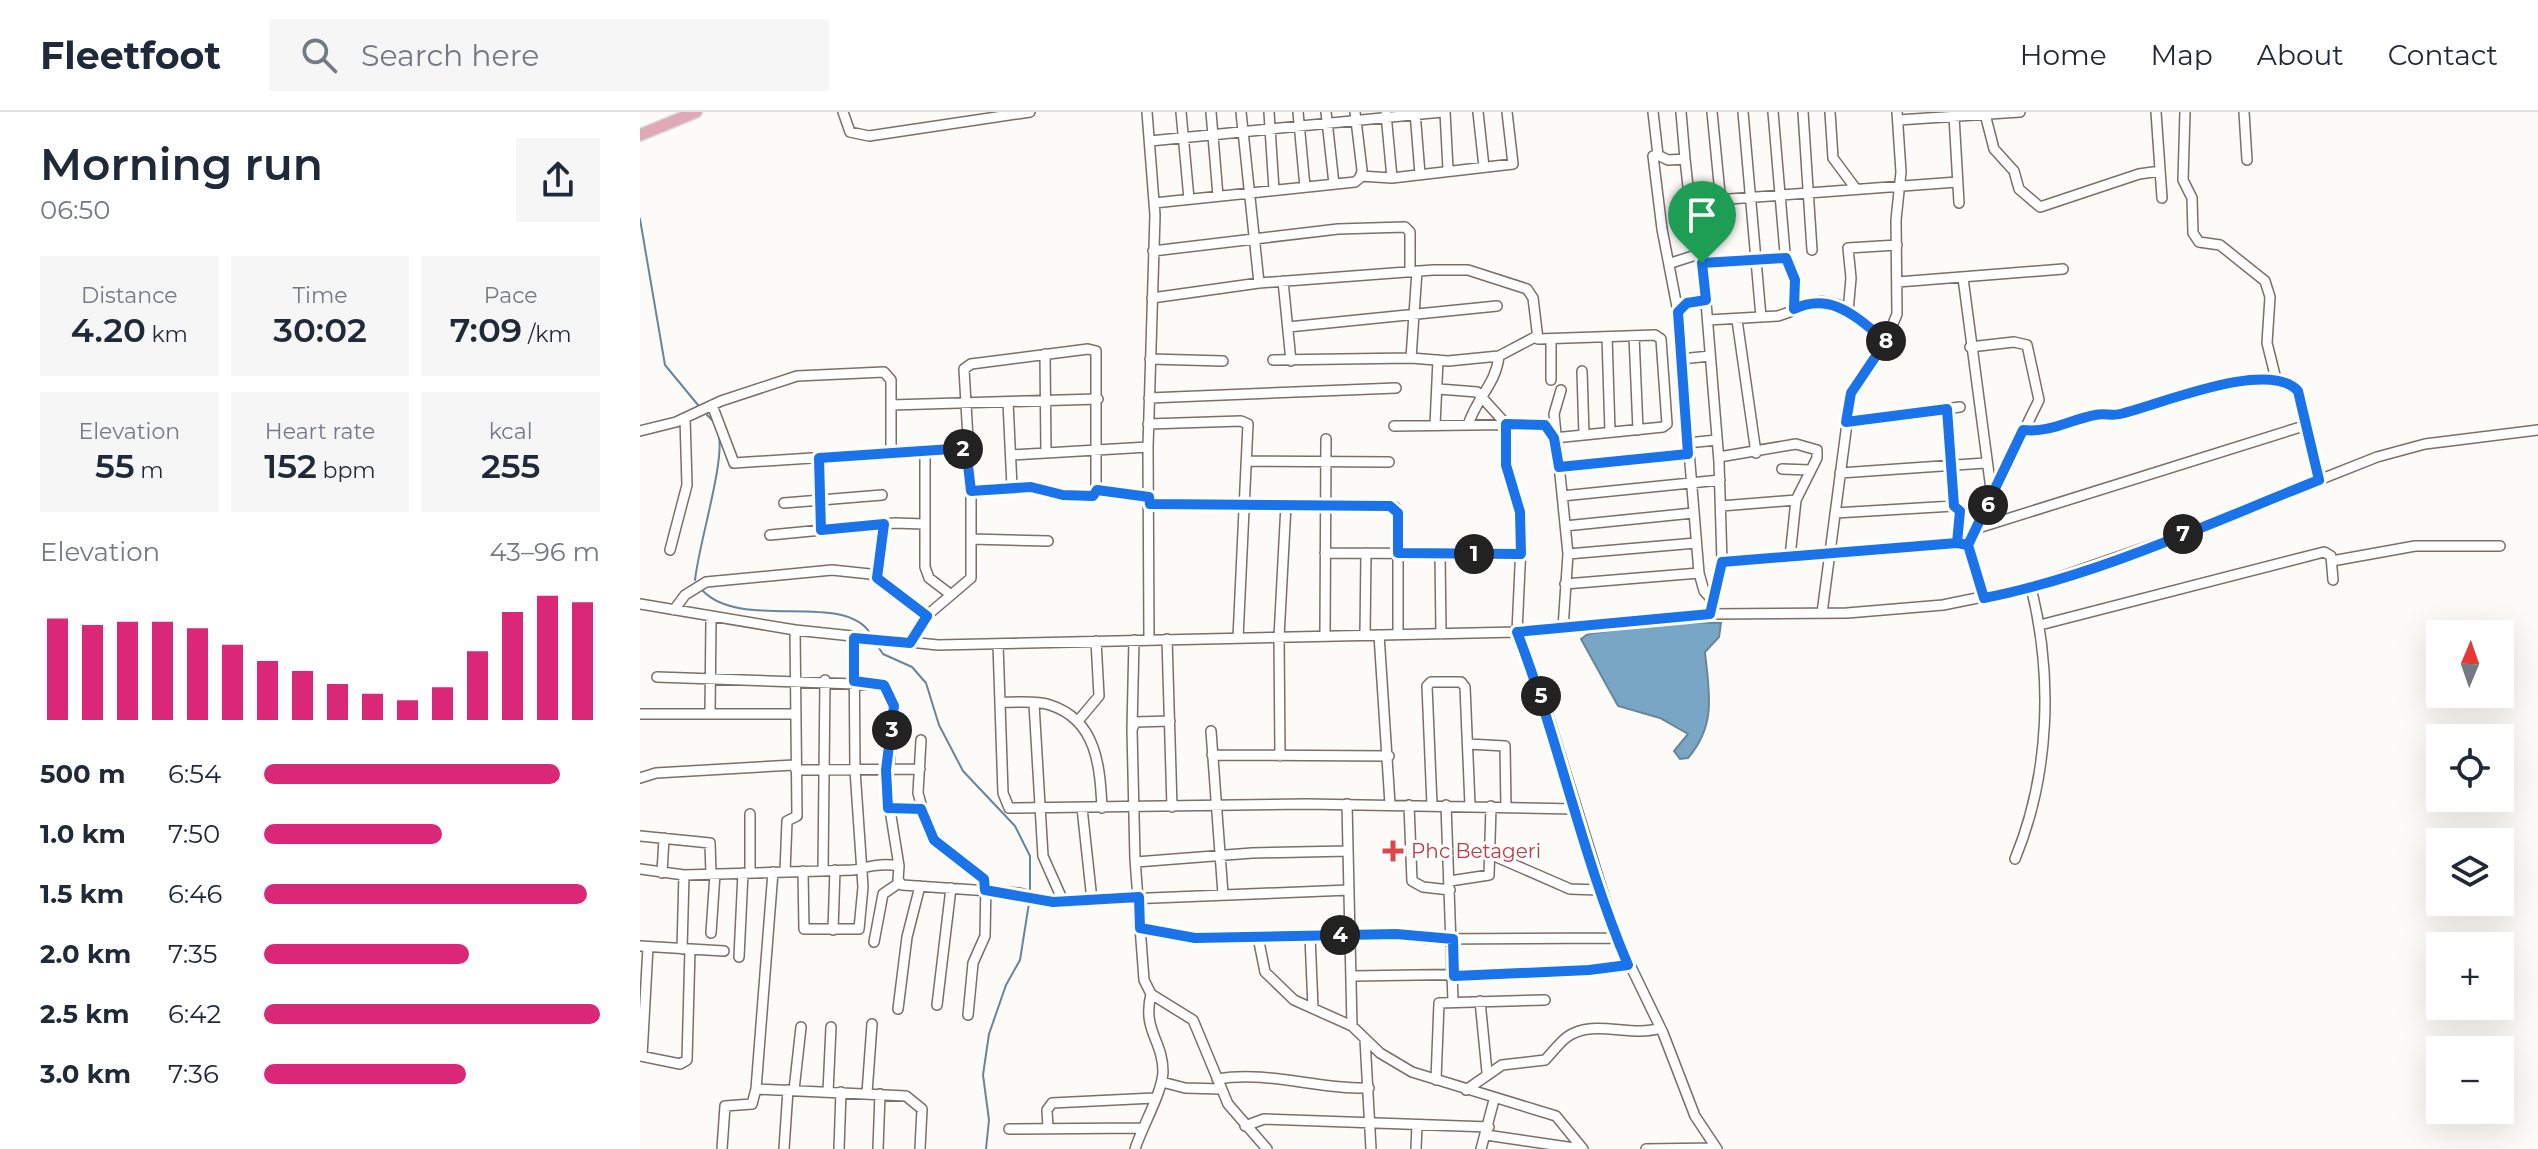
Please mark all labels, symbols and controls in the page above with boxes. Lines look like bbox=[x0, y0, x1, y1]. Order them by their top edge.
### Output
search box bbox=[269, 19, 829, 91]
text: Fleetfoot bbox=[40, 32, 221, 79]
icon: search bbox=[297, 33, 341, 77]
text: Search here bbox=[361, 37, 539, 74]
text: Home bbox=[2020, 38, 2107, 72]
text: Map bbox=[2151, 38, 2213, 72]
text: About bbox=[2257, 38, 2344, 72]
text: Contact bbox=[2388, 38, 2498, 72]
text: Morning run bbox=[40, 137, 323, 191]
button: share bbox=[516, 138, 600, 222]
pin bbox=[1668, 181, 1736, 263]
icon: arrive bbox=[1680, 193, 1724, 237]
text: 06:50 bbox=[40, 194, 111, 226]
text: Distance bbox=[81, 282, 178, 309]
text: Time bbox=[292, 282, 348, 309]
text: Pace bbox=[484, 282, 538, 309]
text: 4.20 bbox=[71, 309, 146, 351]
text: 30:02 bbox=[273, 309, 367, 351]
text: 7:09 bbox=[450, 309, 522, 351]
text: km bbox=[146, 321, 188, 348]
text: /km bbox=[522, 321, 572, 348]
pin: 8 bbox=[1866, 321, 1906, 361]
text: 8 bbox=[1879, 327, 1893, 354]
text: Elevation bbox=[78, 418, 180, 445]
text: Heart rate bbox=[265, 418, 375, 445]
text: kcal bbox=[489, 418, 533, 445]
pin: 2 bbox=[943, 429, 983, 469]
text: 2 bbox=[957, 435, 969, 462]
text: 55 bbox=[95, 445, 135, 487]
text: 152 bbox=[264, 445, 317, 487]
text: 255 bbox=[481, 445, 540, 487]
text: m bbox=[135, 457, 164, 484]
text: bpm bbox=[317, 457, 376, 484]
pin: 6 bbox=[1968, 485, 2008, 525]
text: 6 bbox=[1981, 491, 1995, 518]
pin: 7 bbox=[2163, 514, 2203, 554]
text: 7 bbox=[2176, 520, 2190, 547]
pin: 1 bbox=[1454, 534, 1494, 574]
text: Elevation bbox=[40, 536, 160, 568]
text: 43–96 m bbox=[489, 536, 600, 568]
text: 1 bbox=[1470, 540, 1478, 567]
north arrow bbox=[2426, 620, 2514, 708]
map controls bbox=[2426, 620, 2514, 1124]
pin: 5 bbox=[1521, 676, 1561, 716]
text: 5 bbox=[1534, 682, 1548, 709]
pin: 3 bbox=[872, 710, 912, 750]
text: 3 bbox=[885, 716, 899, 743]
button: locate bbox=[2426, 724, 2514, 812]
text: 500 m bbox=[40, 758, 125, 790]
text: 6:54 bbox=[168, 758, 221, 790]
text: 1.0 km bbox=[40, 818, 126, 850]
text: 7:50 bbox=[168, 818, 220, 850]
button: layers bbox=[2426, 828, 2514, 916]
place label: Phc Betageri bbox=[1411, 839, 1541, 863]
marker: Phc Betageri bbox=[1382, 840, 1404, 862]
text: 1.5 km bbox=[40, 878, 124, 910]
text: 6:46 bbox=[168, 878, 222, 910]
pin: 4 bbox=[1320, 915, 1360, 955]
text: 4 bbox=[1332, 921, 1348, 948]
button: + bbox=[2426, 932, 2514, 1020]
text: 2.0 km bbox=[40, 938, 131, 970]
text: 7:35 bbox=[168, 938, 217, 970]
text: 2.5 km bbox=[40, 998, 129, 1030]
text: 6:42 bbox=[168, 998, 221, 1030]
button: − bbox=[2426, 1036, 2514, 1124]
text: 3.0 km bbox=[40, 1058, 131, 1090]
text: 7:36 bbox=[168, 1058, 219, 1090]

